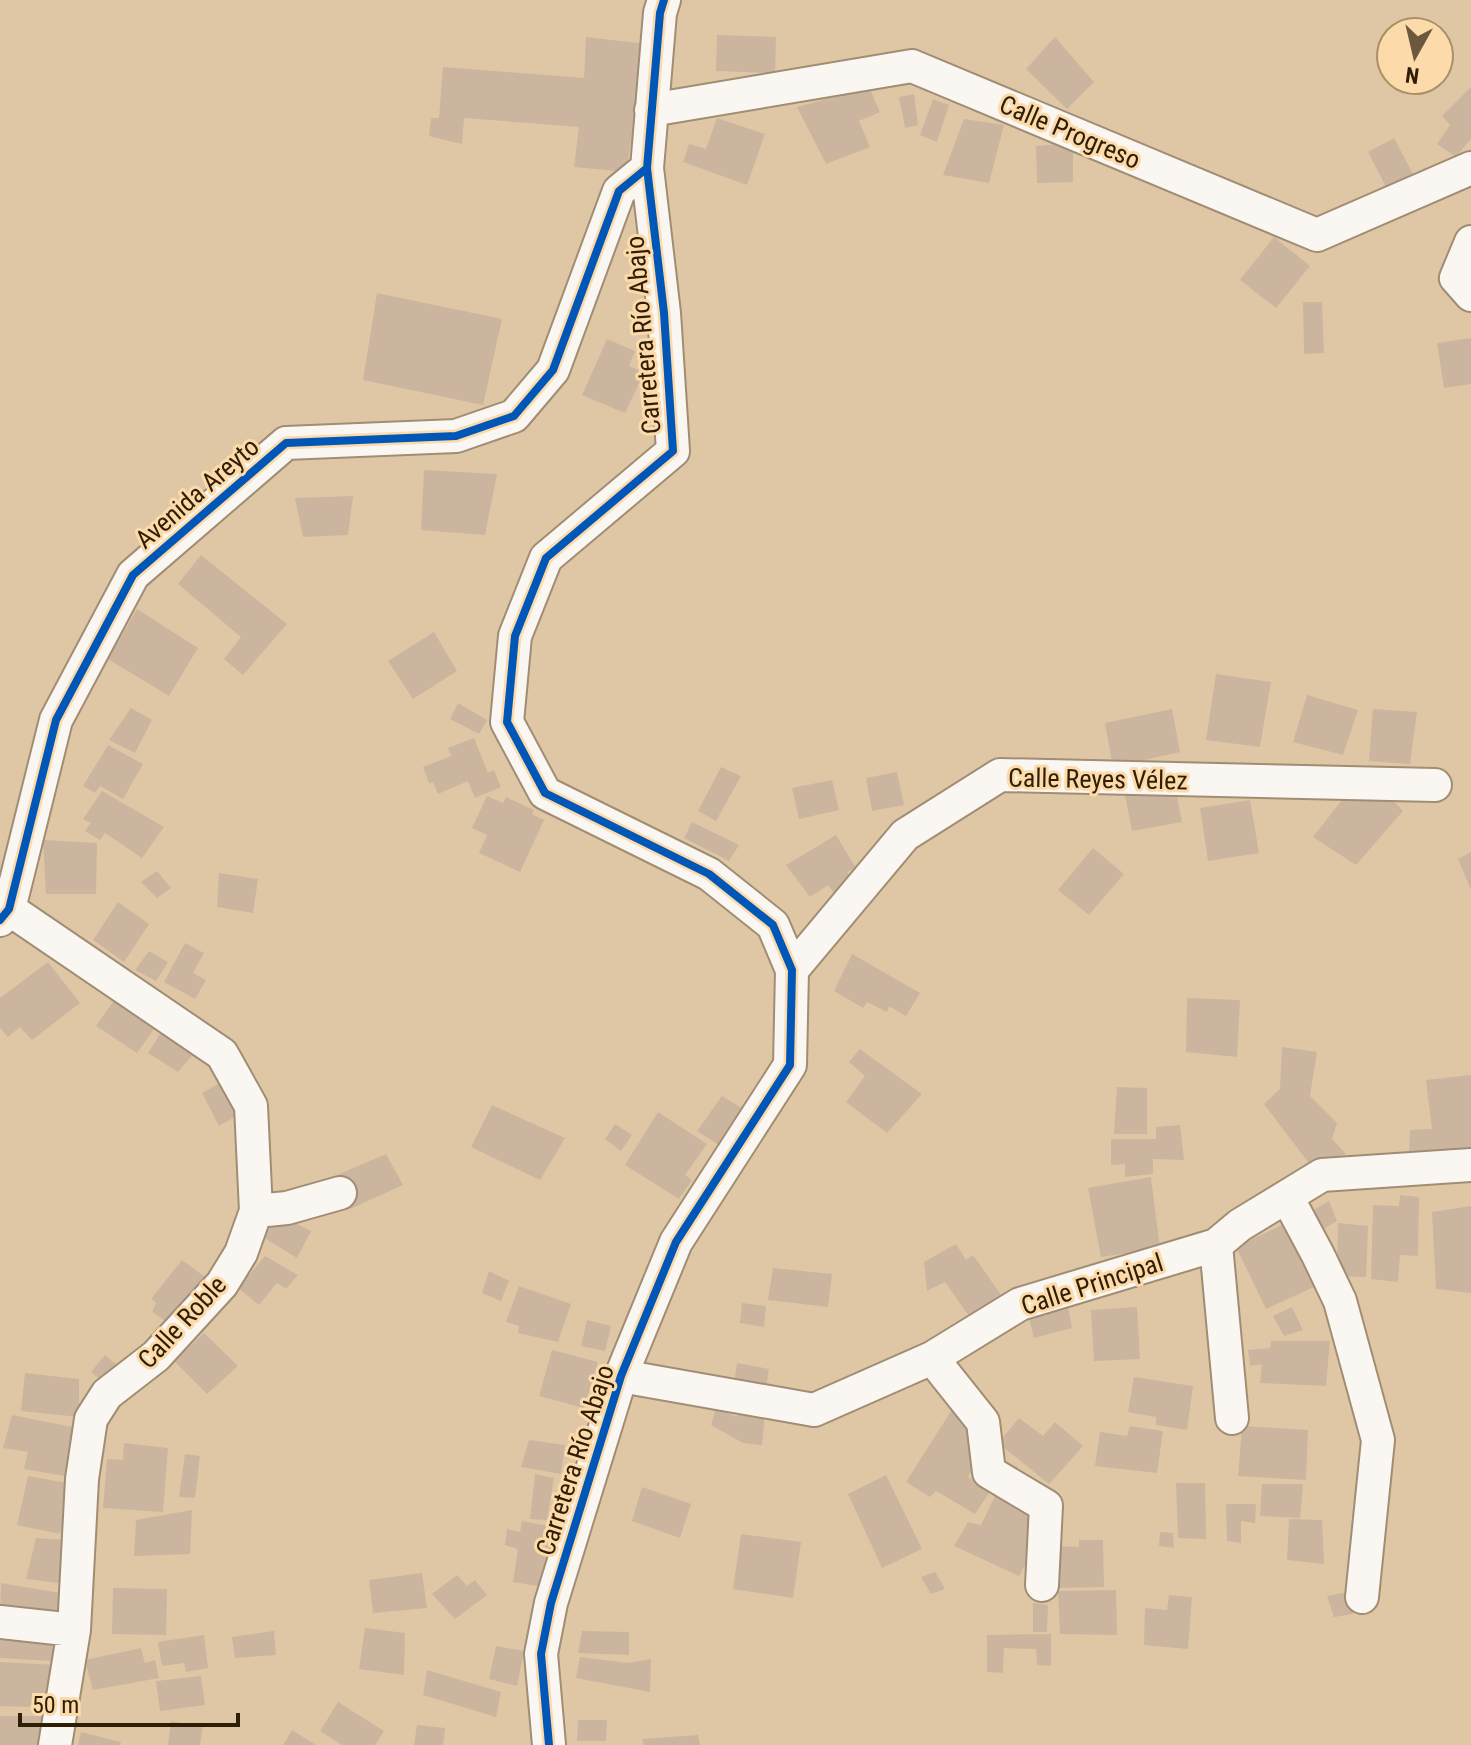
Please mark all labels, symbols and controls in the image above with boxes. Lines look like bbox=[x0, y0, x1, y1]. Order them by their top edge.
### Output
north arrow bbox=[1375, 16, 1455, 96]
text: N bbox=[1404, 62, 1421, 89]
street label: Calle Progreso bbox=[995, 89, 1145, 175]
street label: Carretera Río Abajo bbox=[619, 235, 667, 435]
street label: Avenida Areyto bbox=[129, 431, 265, 555]
street label: Calle Reyes Vélez bbox=[1008, 762, 1188, 796]
street label: Calle Principal bbox=[1017, 1247, 1167, 1321]
street label: Calle Roble bbox=[132, 1270, 232, 1374]
street label: Carretera Río Abajo bbox=[530, 1361, 620, 1559]
scale bar bbox=[20, 1677, 238, 1727]
text: 50 m bbox=[32, 1691, 79, 1719]

